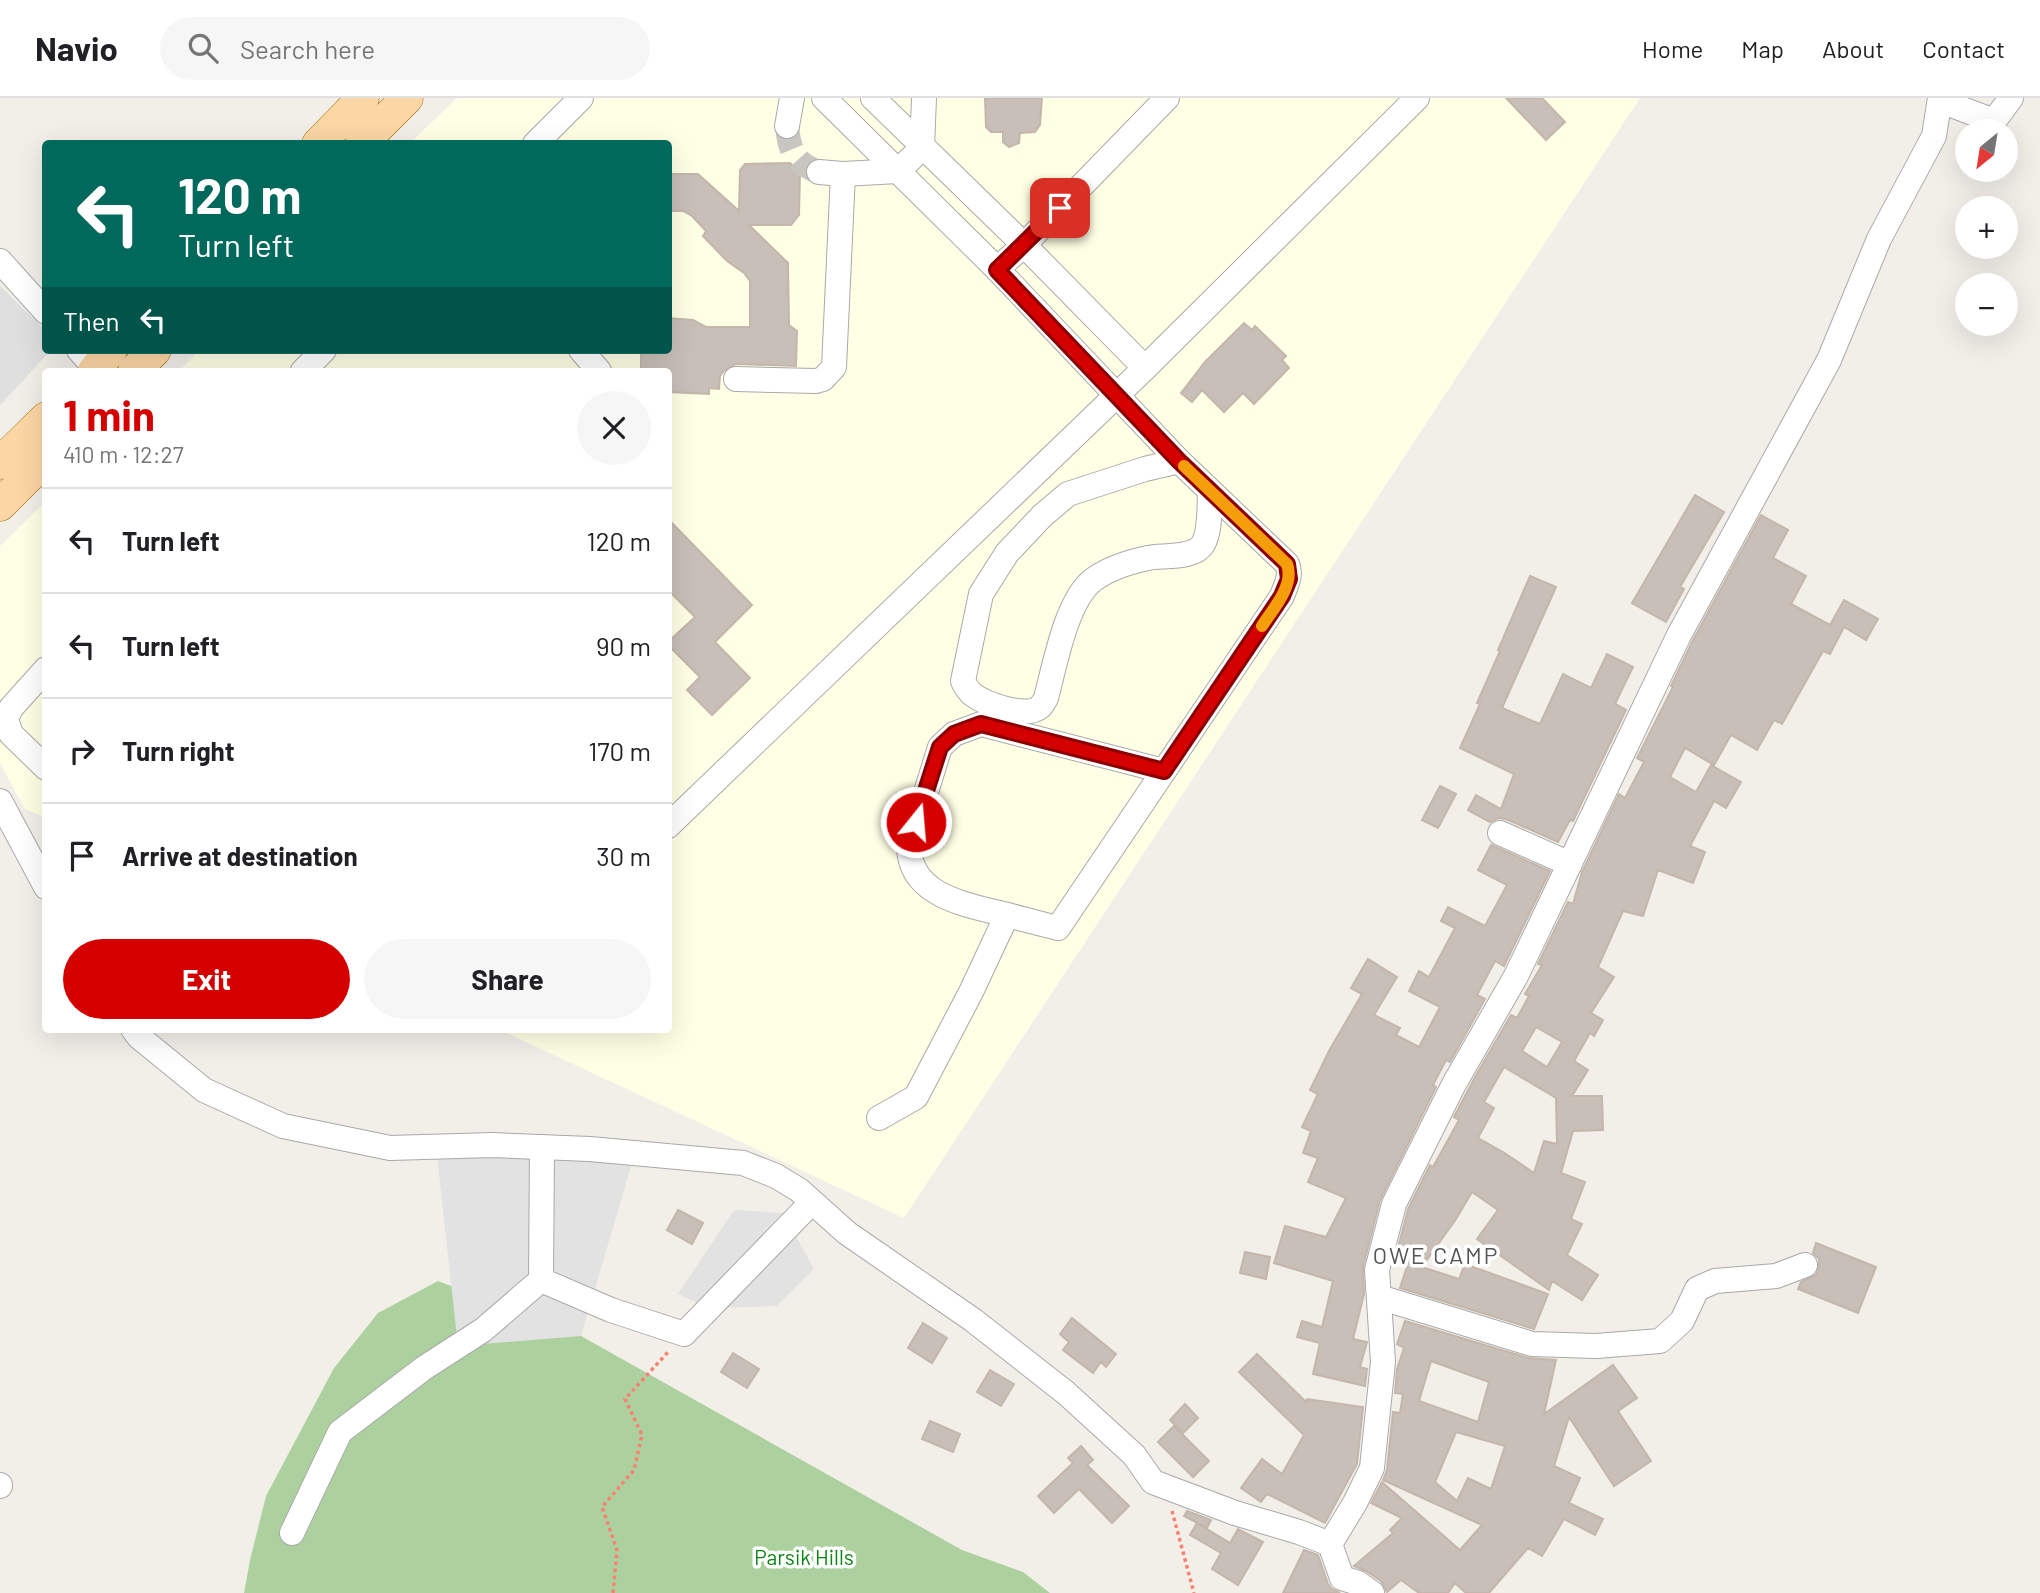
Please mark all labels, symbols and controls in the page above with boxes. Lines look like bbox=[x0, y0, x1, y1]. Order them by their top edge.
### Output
search box bbox=[160, 17, 650, 80]
text: Navio bbox=[35, 28, 118, 68]
icon: search bbox=[184, 29, 222, 67]
text: Search here bbox=[240, 33, 375, 64]
text: Home bbox=[1642, 34, 1703, 63]
text: Map bbox=[1741, 34, 1784, 63]
text: About bbox=[1822, 34, 1884, 63]
text: Contact bbox=[1922, 34, 2005, 63]
north arrow bbox=[1955, 119, 2018, 182]
map controls bbox=[1955, 119, 2018, 336]
text: 120 m bbox=[178, 165, 301, 224]
icon: left bbox=[63, 168, 154, 259]
pin bbox=[1030, 178, 1090, 238]
icon: arrive bbox=[1041, 189, 1079, 227]
button: + bbox=[1955, 196, 2018, 259]
text: Turn left bbox=[178, 225, 295, 263]
button: − bbox=[1955, 273, 2018, 336]
icon: left bbox=[134, 301, 172, 339]
text: Then bbox=[63, 305, 120, 336]
text: 1 min bbox=[63, 389, 155, 439]
button: close bbox=[577, 391, 651, 465]
text: 410 m · 12:27 bbox=[63, 440, 184, 468]
icon: left bbox=[63, 522, 101, 560]
text: Turn left bbox=[122, 525, 220, 556]
text: 120 m bbox=[587, 525, 651, 556]
icon: left bbox=[63, 627, 101, 665]
text: Turn left bbox=[122, 630, 220, 661]
text: 90 m bbox=[596, 630, 651, 661]
icon: right bbox=[63, 732, 101, 770]
text: Turn right bbox=[122, 735, 235, 766]
text: 170 m bbox=[588, 735, 651, 766]
position arrow bbox=[879, 785, 953, 859]
icon: arrive bbox=[63, 837, 101, 875]
text: Arrive at destination bbox=[122, 840, 358, 871]
text: 30 m bbox=[596, 840, 651, 871]
button: Exit bbox=[63, 939, 350, 1019]
button: Share bbox=[364, 939, 651, 1019]
district label: OWE CAMP bbox=[1373, 1241, 1499, 1269]
park label: Parsik Hills bbox=[754, 1544, 854, 1569]

